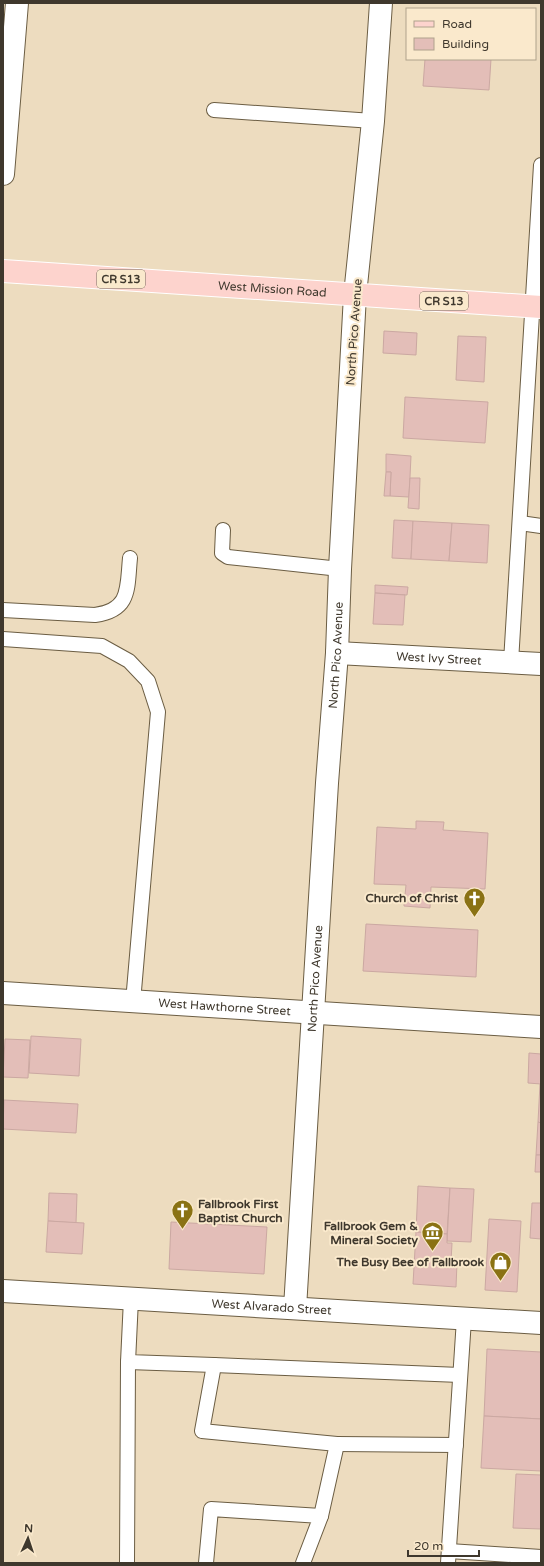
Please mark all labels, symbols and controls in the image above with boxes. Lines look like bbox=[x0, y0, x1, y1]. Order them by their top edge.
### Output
legend bbox=[406, 8, 536, 60]
text: Road bbox=[442, 17, 472, 31]
text: Building bbox=[442, 37, 489, 51]
road number: CR S13 bbox=[97, 270, 145, 288]
street label: West Mission Road bbox=[218, 278, 327, 300]
street label: North Pico Avenue bbox=[343, 278, 365, 386]
road number: CR S13 bbox=[420, 292, 468, 310]
street label: North Pico Avenue bbox=[326, 601, 346, 709]
street label: West Ivy Street bbox=[396, 649, 482, 668]
church icon: Church of Christ bbox=[461, 885, 487, 918]
place label: Church of Christ bbox=[365, 891, 458, 905]
street label: North Pico Avenue bbox=[305, 925, 325, 1033]
street label: West Hawthorne Street bbox=[158, 996, 292, 1018]
place label: Fallbrook First Baptist Church bbox=[198, 1197, 283, 1226]
church icon: Fallbrook First Baptist Church bbox=[169, 1198, 195, 1231]
place label: Fallbrook Gem & Mineral Society bbox=[324, 1219, 419, 1248]
museum icon: Fallbrook Gem & Mineral Society bbox=[420, 1220, 446, 1253]
shop icon: The Busy Bee of Fallbrook bbox=[487, 1249, 513, 1282]
place label: The Busy Bee of Fallbrook bbox=[336, 1255, 484, 1270]
street label: West Alvarado Street bbox=[211, 1296, 332, 1318]
north arrow bbox=[8, 1518, 48, 1558]
text: N bbox=[24, 1522, 33, 1535]
scale bar bbox=[408, 1532, 479, 1558]
text: 20 m bbox=[414, 1539, 443, 1553]

